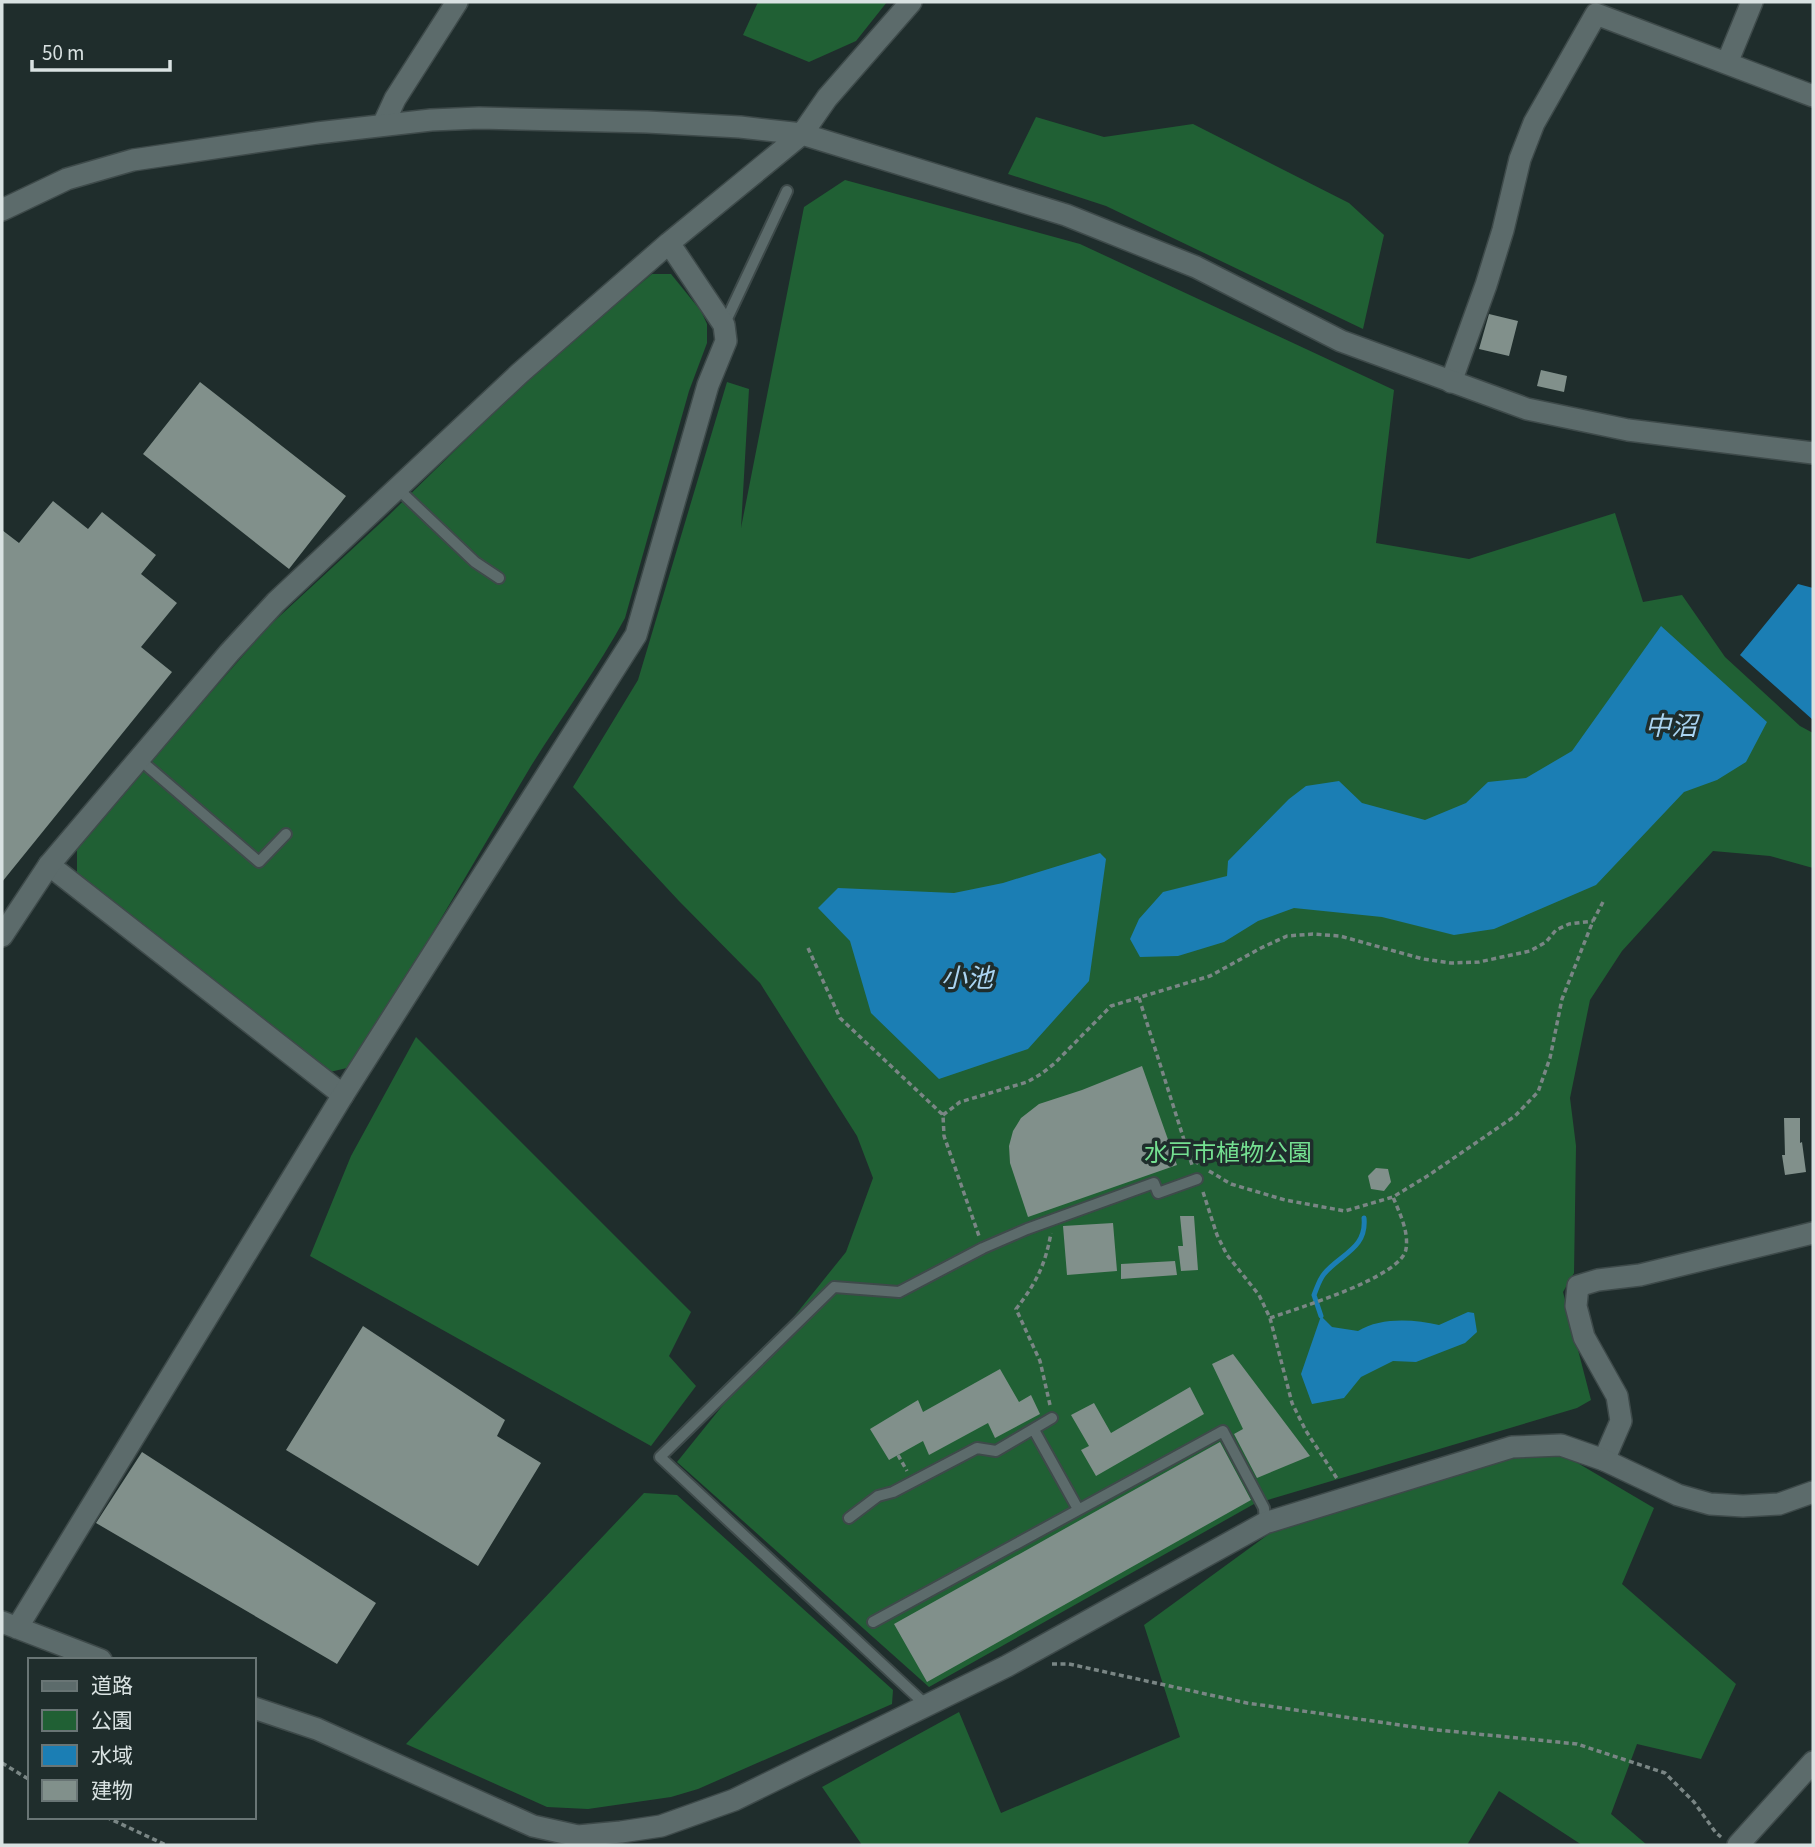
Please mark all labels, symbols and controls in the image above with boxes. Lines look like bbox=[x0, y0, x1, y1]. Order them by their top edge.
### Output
scale bar bbox=[32, 28, 170, 72]
text: 50 m bbox=[42, 38, 84, 68]
water label: 中沼 bbox=[1645, 708, 1701, 745]
water label: 小池 bbox=[941, 960, 996, 997]
park label: 水戸市植物公園 bbox=[1144, 1136, 1312, 1171]
legend bbox=[28, 1658, 256, 1819]
text: 道路 bbox=[91, 1671, 133, 1701]
text: 公園 bbox=[91, 1706, 133, 1736]
text: 水域 bbox=[91, 1741, 133, 1771]
text: 建物 bbox=[91, 1776, 133, 1806]

